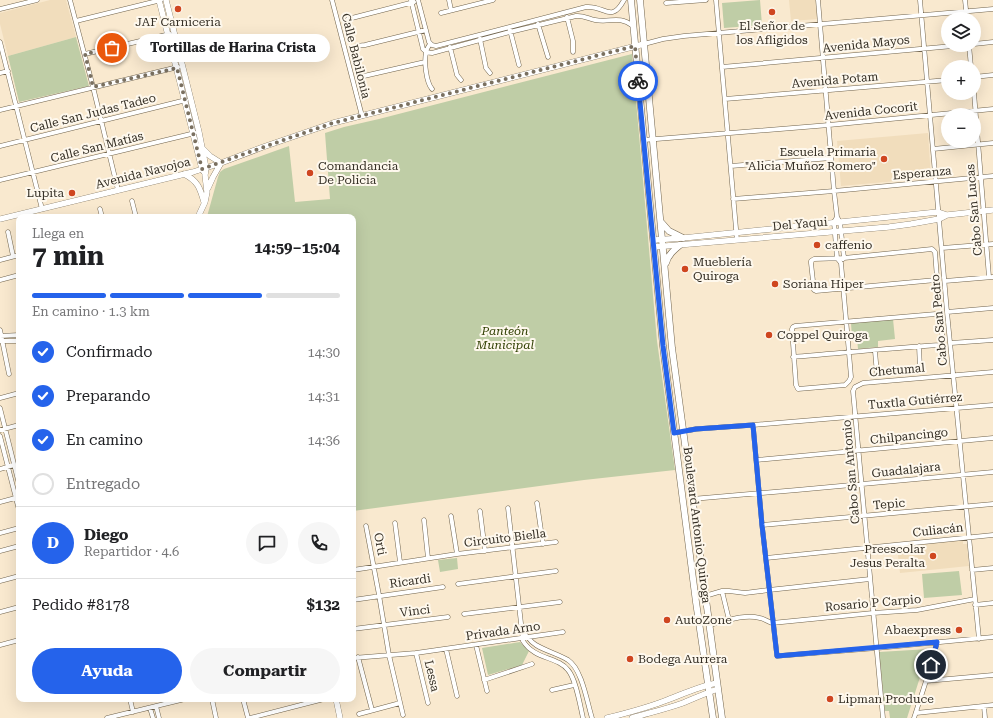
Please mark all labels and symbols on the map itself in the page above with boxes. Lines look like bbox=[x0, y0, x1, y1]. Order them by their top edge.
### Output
marker: JAF Carniceria bbox=[173, 4, 183, 14]
marker: El Señor de los Afligidos bbox=[767, 7, 777, 17]
street label: Calle Babilonia bbox=[339, 12, 373, 101]
place label: JAF Carniceria bbox=[135, 15, 221, 29]
place label: El Señor de los Afligidos bbox=[736, 19, 808, 47]
pin bbox=[95, 31, 129, 65]
street label: Avenida Mayos bbox=[822, 32, 911, 56]
callout: Tortillas de Harina Crista bbox=[136, 34, 330, 62]
courier bbox=[618, 61, 658, 101]
street label: Avenida Potam bbox=[791, 69, 879, 91]
street label: Calle San Judas Tadeo bbox=[29, 91, 157, 135]
street label: Avenida Cocorit bbox=[824, 99, 919, 123]
street label: Calle San Matías bbox=[49, 129, 145, 165]
place label: Escuela Primaria "Alicia Muñoz Romero" bbox=[745, 145, 876, 173]
street label: Avenida Navojoa bbox=[94, 154, 192, 192]
marker: Escuela Primaria "Alicia Muñoz Romero" bbox=[879, 154, 889, 164]
place label: Comandancia De Policia bbox=[318, 159, 399, 187]
street label: Esperanza bbox=[892, 163, 953, 183]
street label: Cabo San Lucas bbox=[963, 163, 985, 256]
marker: Comandancia De Policia bbox=[305, 168, 315, 178]
place label: Lupita bbox=[26, 186, 64, 200]
marker: Lupita bbox=[67, 188, 77, 198]
street label: Del Yaqui bbox=[772, 215, 828, 233]
place label: caffenio bbox=[825, 238, 872, 252]
marker: caffenio bbox=[812, 240, 822, 250]
place label: Mueblería Quiroga bbox=[693, 255, 752, 283]
marker: Mueblería Quiroga bbox=[680, 264, 690, 274]
street label: Cabo San Pedro bbox=[928, 274, 950, 366]
place label: Soriana Hiper bbox=[783, 277, 864, 291]
marker: Soriana Hiper bbox=[770, 279, 780, 289]
park label: Panteón Municipal bbox=[475, 324, 534, 352]
place label: Coppel Quiroga bbox=[777, 328, 869, 342]
marker: Coppel Quiroga bbox=[764, 330, 774, 340]
street label: Chetumal bbox=[868, 361, 926, 379]
street label: Tuxtla Gutiérrez bbox=[867, 390, 963, 412]
street label: Cabo San Antonio bbox=[839, 419, 863, 525]
street label: Chilpancingo bbox=[869, 425, 949, 447]
street label: Boulevard Antonio Quiroga bbox=[680, 446, 714, 605]
street label: Guadalajara bbox=[871, 459, 942, 481]
street label: Tepic bbox=[872, 496, 906, 512]
street label: Culiacán bbox=[912, 520, 964, 540]
street label: Circuito Biella bbox=[463, 526, 547, 550]
street label: Orti bbox=[371, 531, 389, 557]
place label: Preescolar Jesus Peralta bbox=[850, 542, 925, 570]
marker: Preescolar Jesus Peralta bbox=[928, 551, 938, 561]
street label: Ricardi bbox=[388, 571, 432, 591]
street label: Rosario P Carpio bbox=[824, 592, 922, 614]
street label: Vinci bbox=[399, 602, 431, 620]
place label: AutoZone bbox=[675, 613, 732, 627]
marker: AutoZone bbox=[662, 615, 672, 625]
street label: Privada Arno bbox=[465, 619, 541, 643]
place label: Abaexpress bbox=[884, 623, 951, 637]
marker: Abaexpress bbox=[954, 625, 964, 635]
pin bbox=[914, 648, 948, 682]
place label: Bodega Aurrera bbox=[638, 652, 728, 666]
marker: Bodega Aurrera bbox=[625, 654, 635, 664]
street label: Lessa bbox=[422, 659, 443, 694]
place label: Lipman Produce bbox=[838, 692, 934, 706]
marker: Lipman Produce bbox=[825, 694, 835, 704]

